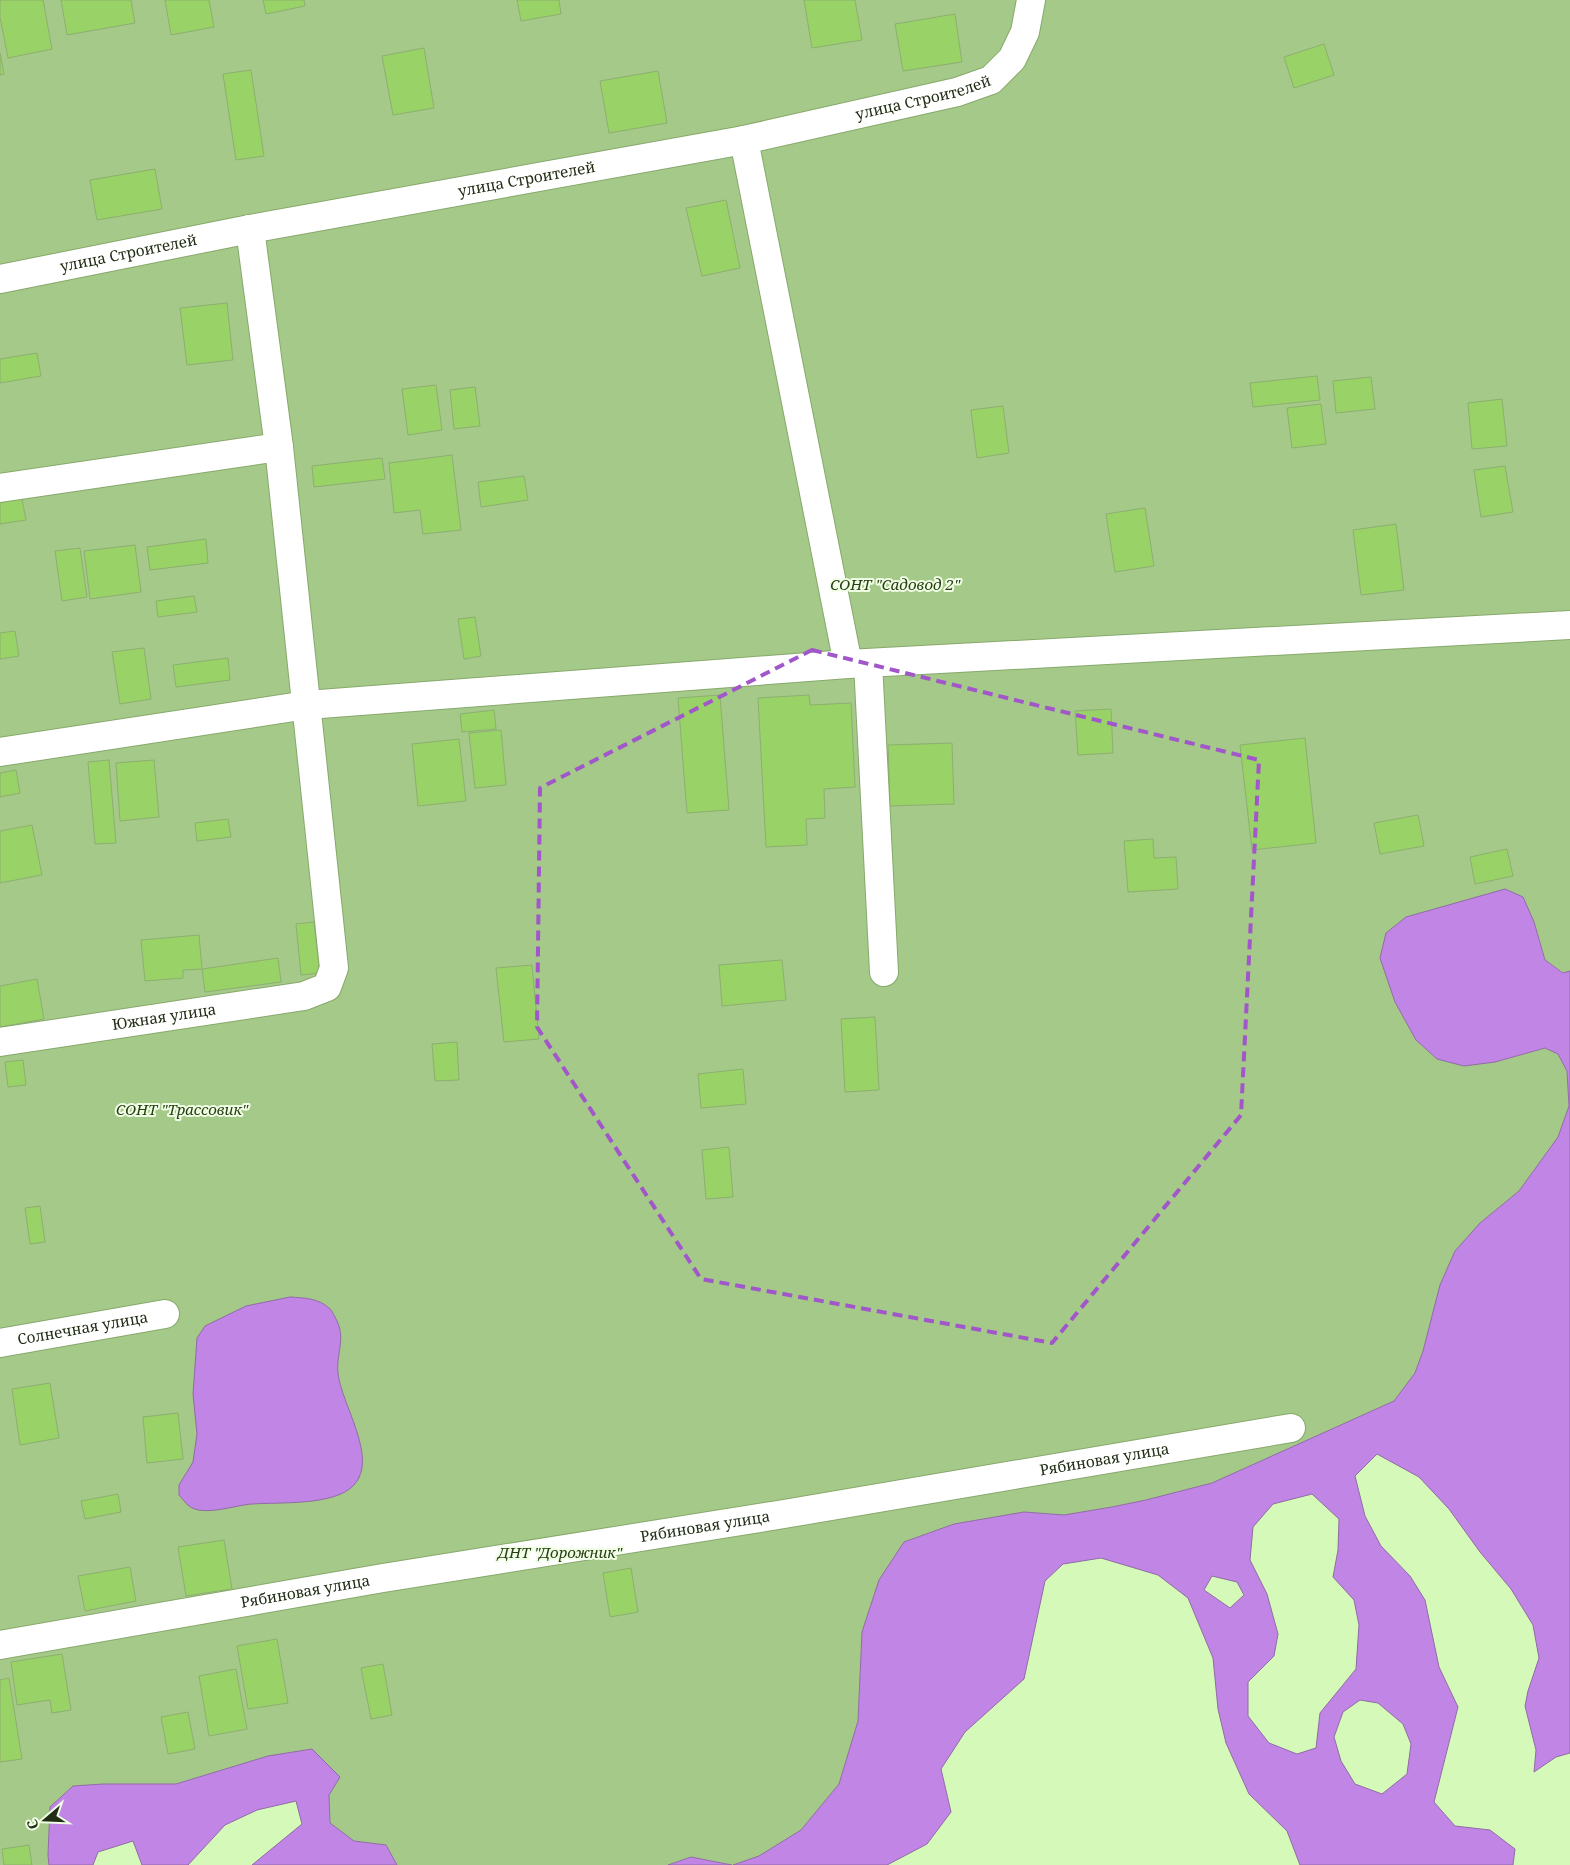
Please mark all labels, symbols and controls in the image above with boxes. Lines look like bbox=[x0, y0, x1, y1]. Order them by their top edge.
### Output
street label: улица Строителей bbox=[853, 70, 993, 124]
street label: улица Строителей bbox=[456, 156, 597, 200]
street label: улица Строителей bbox=[58, 229, 198, 276]
park label: СОНТ "Садовод 2" bbox=[830, 574, 961, 594]
street label: Южная улица bbox=[111, 998, 217, 1034]
park label: СОНТ "Трассовик" bbox=[116, 1099, 249, 1119]
street label: Солнечная улица bbox=[16, 1306, 149, 1349]
street label: Рябиновая улица bbox=[1038, 1438, 1171, 1479]
street label: Рябиновая улица bbox=[639, 1505, 771, 1546]
park label: ДНТ "Дорожник" bbox=[496, 1542, 623, 1562]
street label: Рябиновая улица bbox=[239, 1569, 371, 1612]
north arrow bbox=[20, 1795, 70, 1845]
text: С bbox=[22, 1817, 43, 1832]

